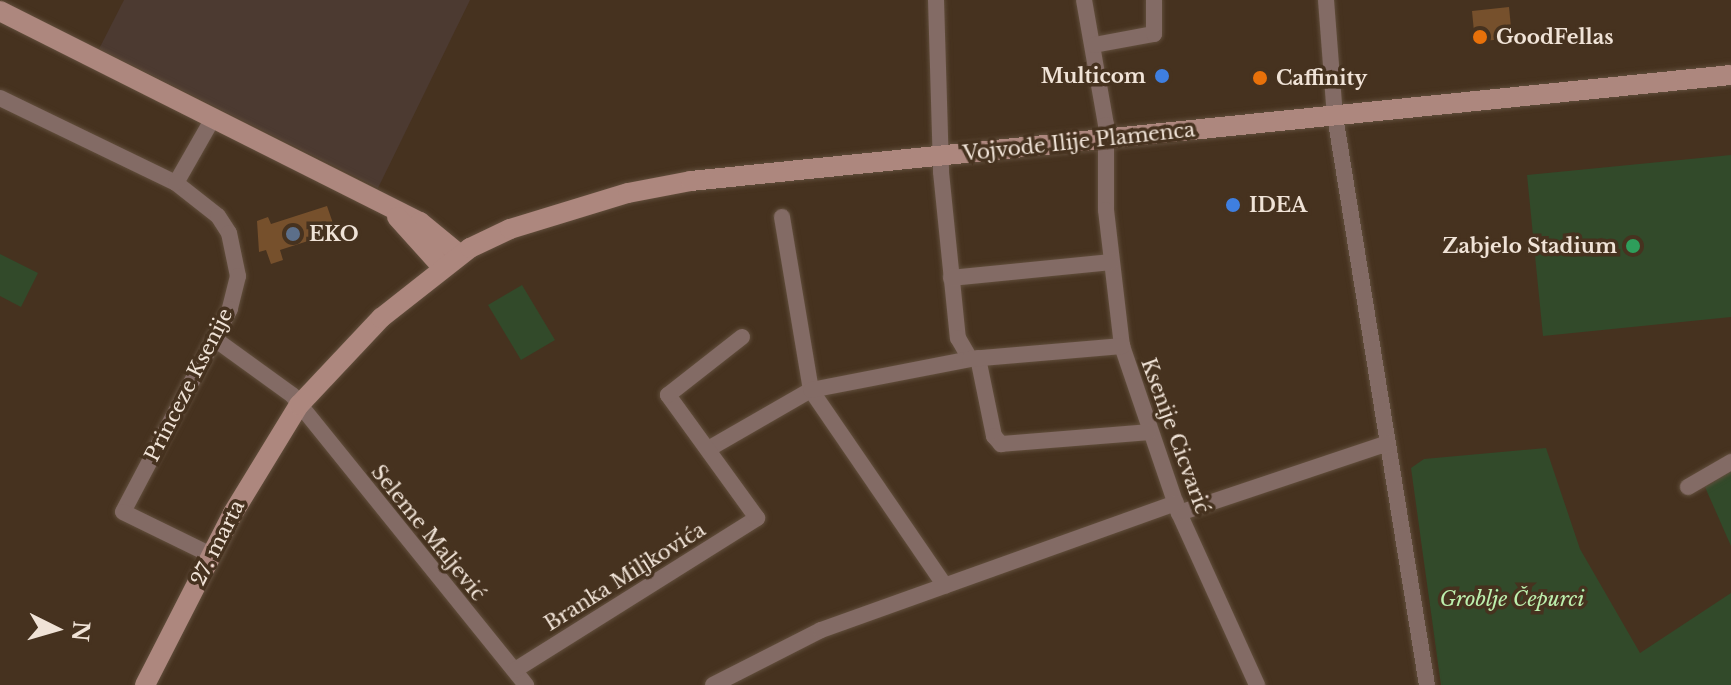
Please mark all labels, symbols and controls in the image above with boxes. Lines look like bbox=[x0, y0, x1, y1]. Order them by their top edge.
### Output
place label: GoodFellas bbox=[1496, 25, 1614, 49]
marker: GoodFellas bbox=[1471, 28, 1489, 46]
place label: Multicom bbox=[1041, 64, 1146, 88]
place label: Caffinity bbox=[1276, 66, 1367, 90]
marker: Multicom bbox=[1153, 67, 1171, 85]
marker: Caffinity bbox=[1251, 69, 1269, 87]
street label: Vojvode Ilije Plamenca bbox=[962, 118, 1196, 166]
place label: IDEA bbox=[1249, 193, 1307, 217]
marker: IDEA bbox=[1224, 196, 1242, 214]
place label: EKO bbox=[309, 222, 359, 246]
marker: EKO bbox=[284, 225, 302, 243]
place label: Zabjelo Stadium bbox=[1443, 234, 1617, 258]
marker: Zabjelo Stadium bbox=[1624, 237, 1642, 255]
street label: Princeze Ksenije bbox=[140, 304, 238, 466]
street label: Ksenije Cicvarić bbox=[1136, 355, 1214, 517]
street label: Seleme Maljević bbox=[366, 460, 490, 606]
street label: 27. marta bbox=[186, 496, 250, 590]
street label: Branka Miljkovića bbox=[540, 518, 710, 636]
park label: Groblje Čepurci bbox=[1440, 587, 1584, 611]
north arrow bbox=[16, 589, 96, 669]
text: N bbox=[66, 620, 95, 643]

